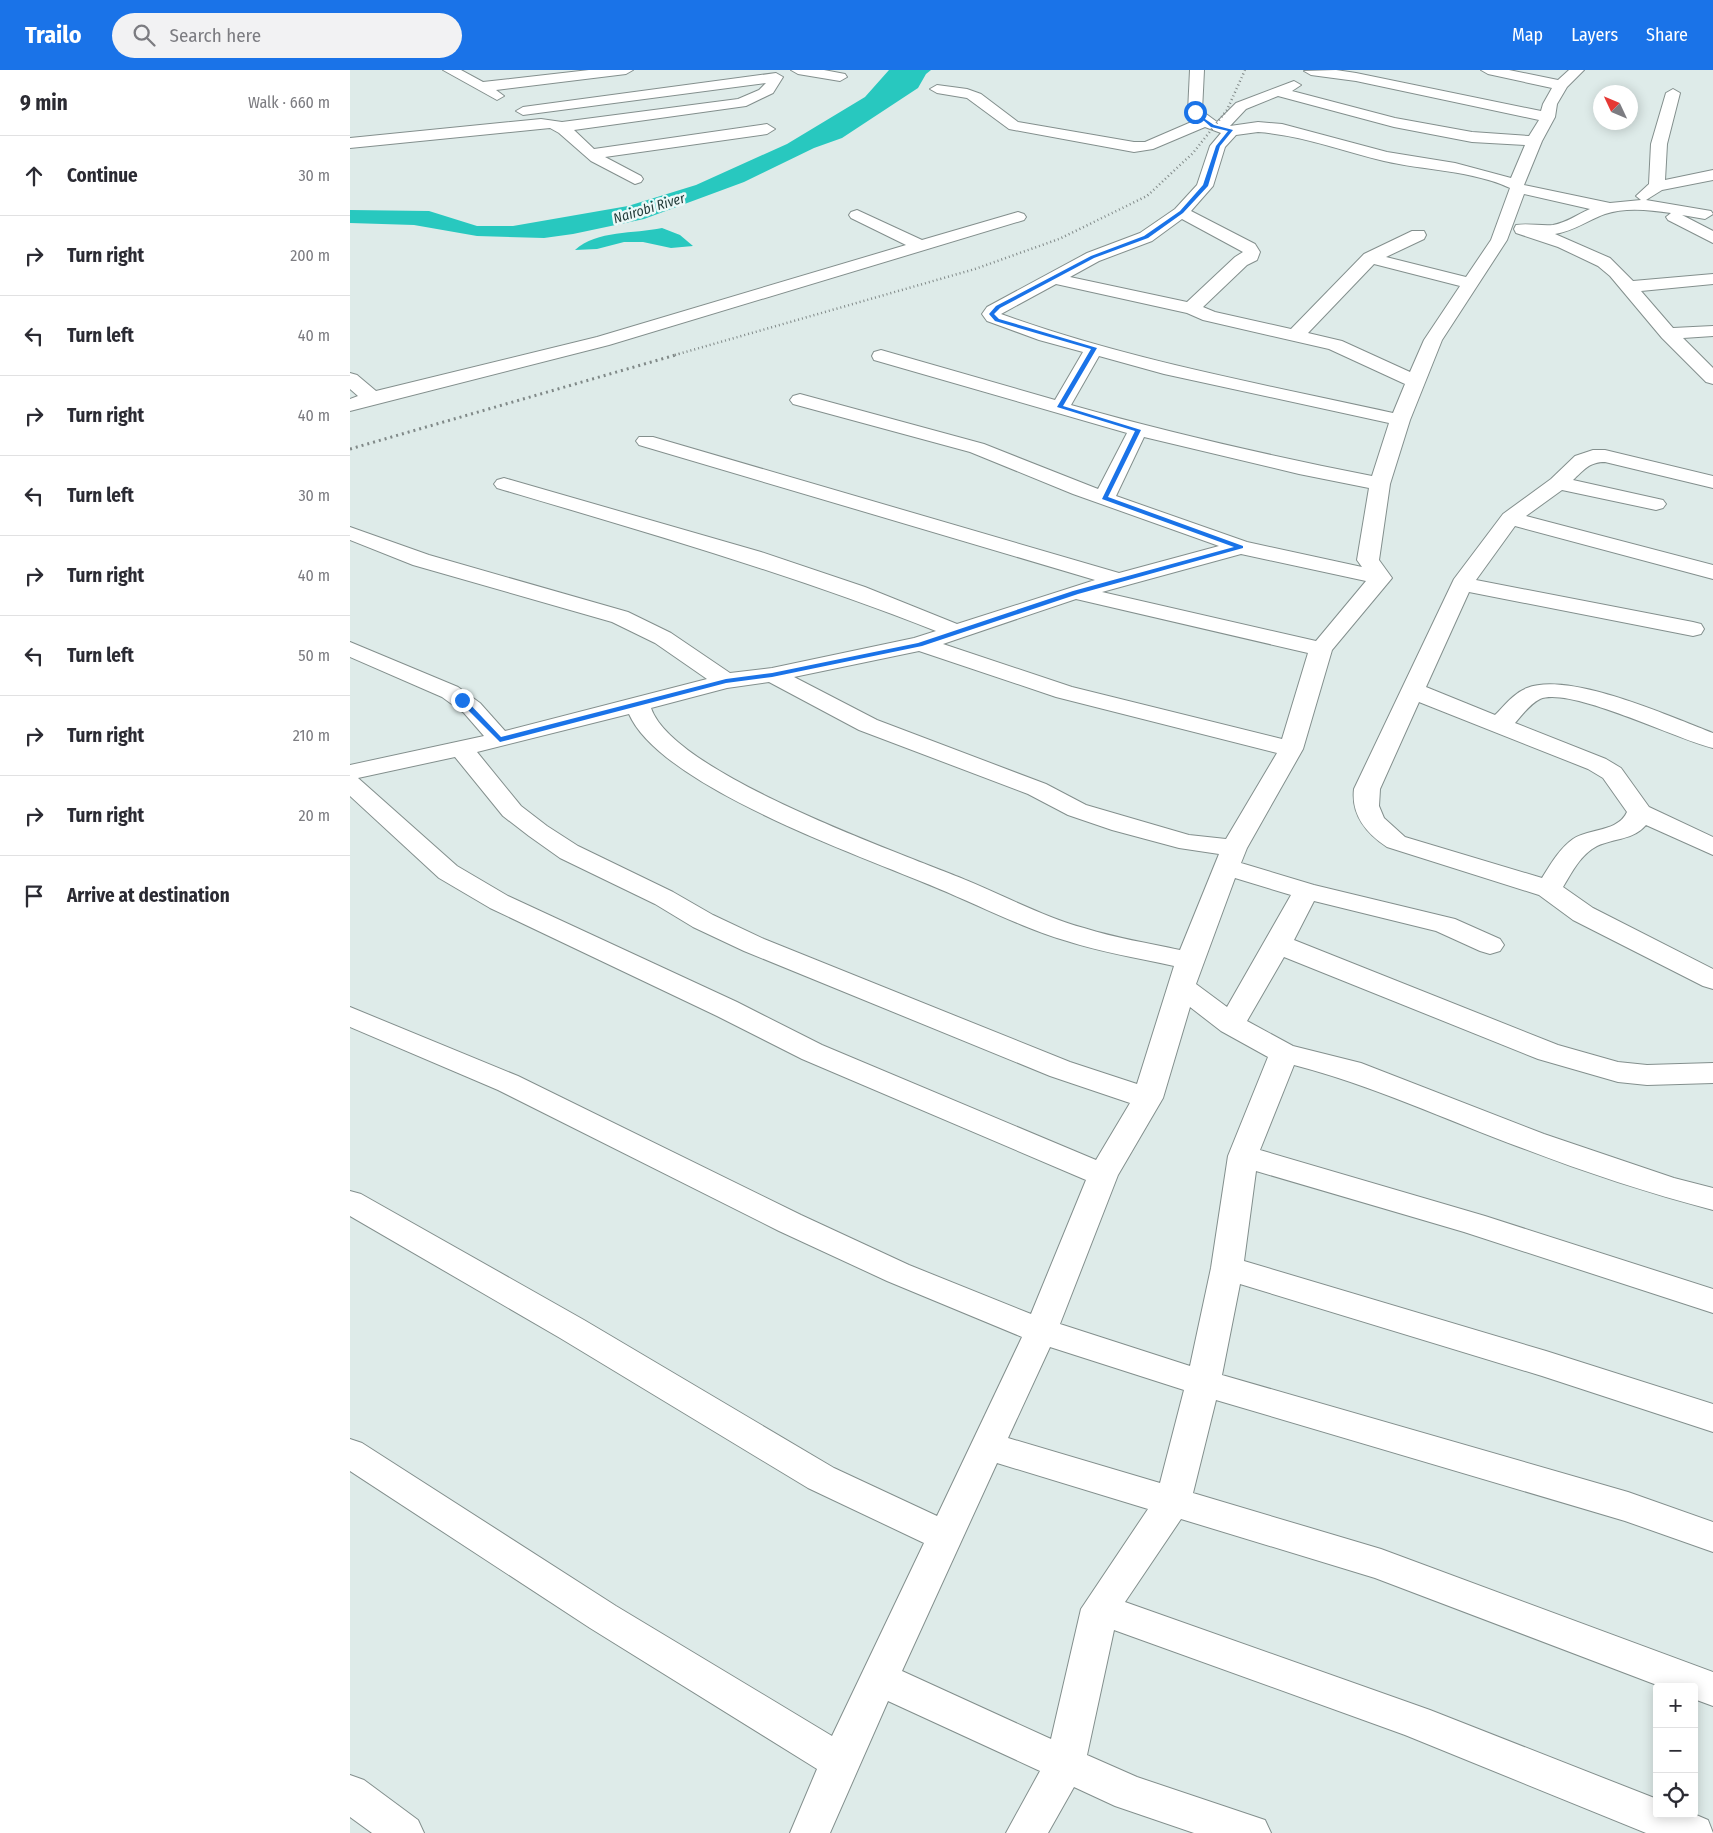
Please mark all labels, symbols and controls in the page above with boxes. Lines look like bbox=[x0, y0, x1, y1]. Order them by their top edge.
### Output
search box bbox=[112, 13, 462, 58]
text: Trailo bbox=[25, 21, 82, 49]
icon: search bbox=[130, 21, 158, 49]
text: Search here bbox=[170, 24, 261, 47]
text: Map bbox=[1512, 24, 1543, 46]
text: Layers bbox=[1571, 24, 1618, 46]
text: Share bbox=[1646, 24, 1688, 46]
north arrow bbox=[1593, 85, 1638, 130]
text: 9 min bbox=[20, 90, 68, 116]
text: Walk · 660 m bbox=[248, 93, 330, 112]
route start bbox=[1184, 101, 1207, 124]
icon: ahead bbox=[20, 162, 48, 190]
text: Continue bbox=[67, 164, 138, 187]
text: 30 m bbox=[298, 166, 330, 185]
water label: Nairobi River bbox=[611, 189, 688, 227]
icon: right bbox=[20, 242, 48, 270]
text: Turn right bbox=[67, 244, 144, 267]
text: 200 m bbox=[290, 246, 330, 265]
icon: left bbox=[20, 322, 48, 350]
text: Turn left bbox=[67, 324, 134, 347]
text: 40 m bbox=[298, 326, 330, 345]
icon: right bbox=[20, 402, 48, 430]
text: Turn right bbox=[67, 404, 144, 427]
text: 40 m bbox=[298, 406, 330, 425]
icon: left bbox=[20, 482, 48, 510]
text: Turn left bbox=[67, 484, 134, 507]
text: 30 m bbox=[298, 486, 330, 505]
icon: right bbox=[20, 562, 48, 590]
text: Turn right bbox=[67, 564, 144, 587]
text: 40 m bbox=[298, 566, 330, 585]
icon: left bbox=[20, 642, 48, 670]
text: Turn left bbox=[67, 644, 134, 667]
text: 50 m bbox=[298, 646, 330, 665]
route end bbox=[451, 689, 474, 712]
icon: right bbox=[20, 722, 48, 750]
text: Turn right bbox=[67, 724, 144, 747]
text: 210 m bbox=[293, 726, 330, 745]
icon: right bbox=[20, 802, 48, 830]
text: Turn right bbox=[67, 804, 144, 827]
text: 20 m bbox=[299, 806, 330, 825]
icon: arrive bbox=[20, 882, 48, 910]
text: Arrive at destination bbox=[67, 884, 230, 907]
map controls bbox=[1653, 1683, 1698, 1818]
button: + bbox=[1653, 1683, 1698, 1728]
button: − bbox=[1653, 1728, 1698, 1773]
button: locate bbox=[1653, 1773, 1698, 1818]

